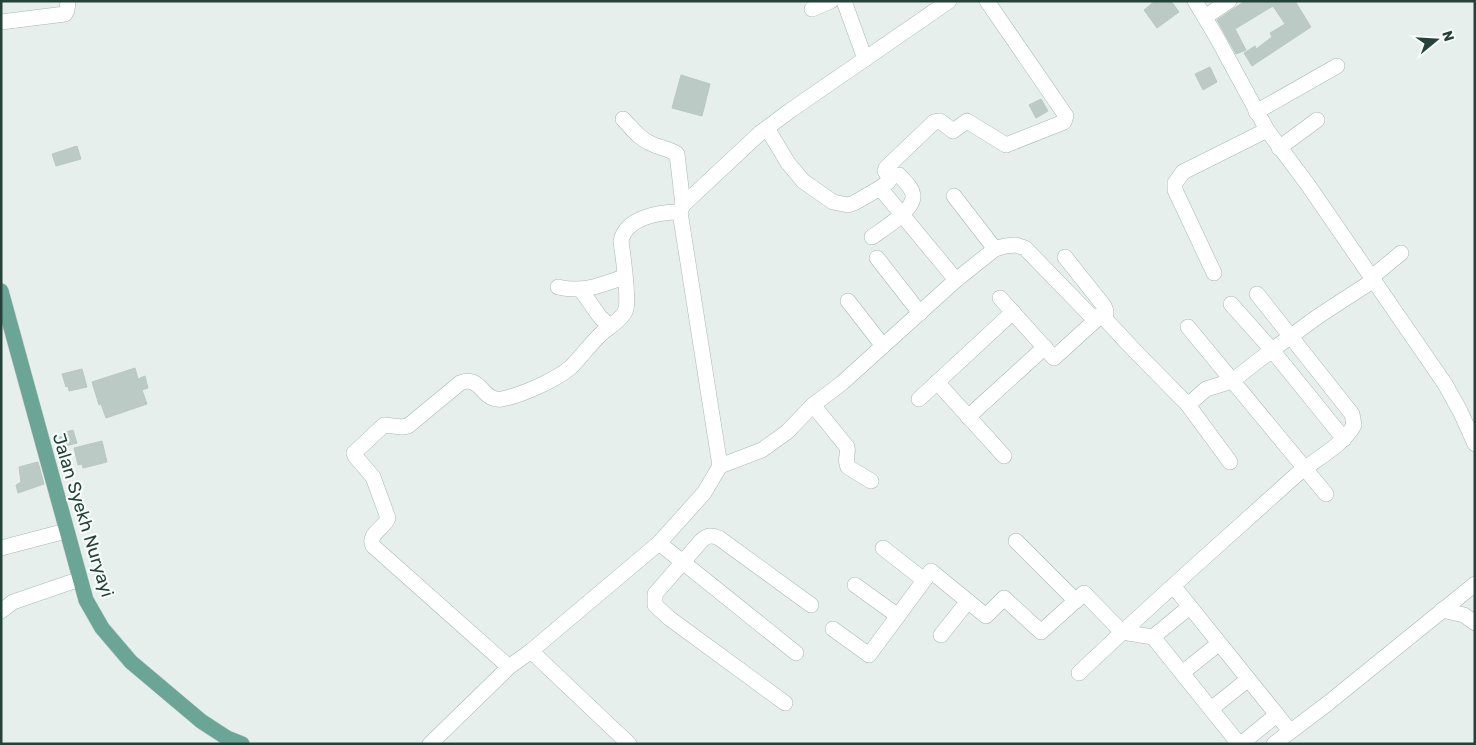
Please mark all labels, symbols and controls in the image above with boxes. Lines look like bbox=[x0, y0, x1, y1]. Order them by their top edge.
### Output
north arrow bbox=[1411, 15, 1461, 65]
text: N bbox=[1438, 29, 1458, 44]
street label: Jalan Syekh Nuryayi bbox=[48, 430, 118, 600]

